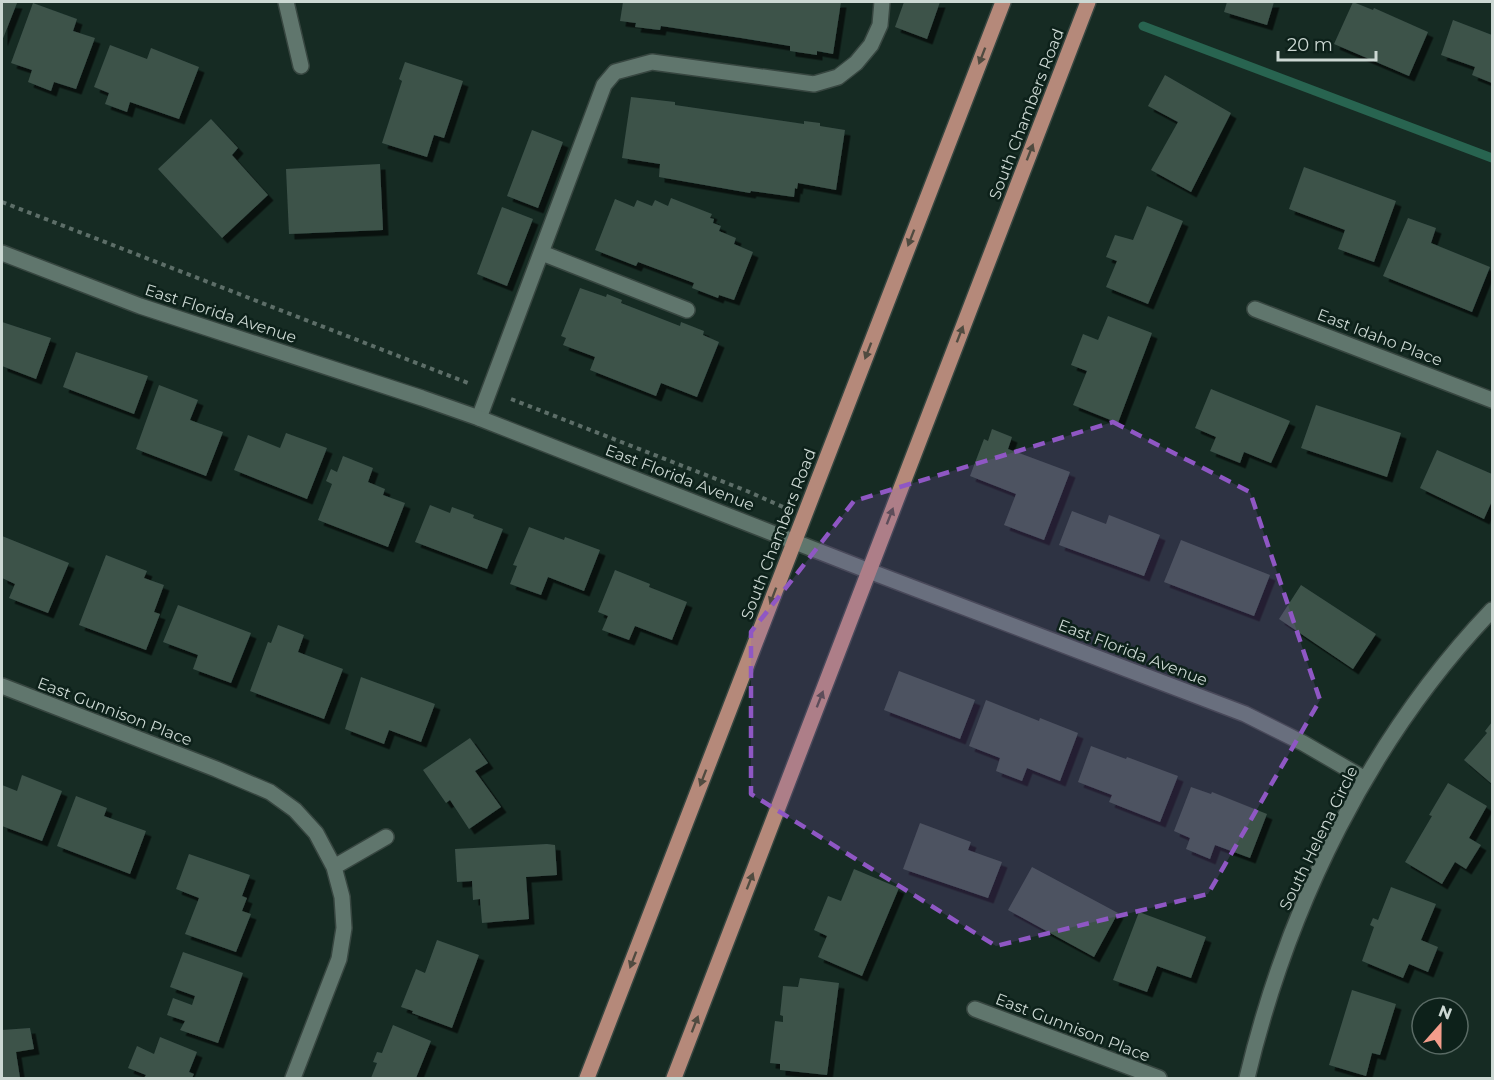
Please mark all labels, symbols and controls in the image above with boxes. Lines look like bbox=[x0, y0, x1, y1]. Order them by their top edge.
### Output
scale bar bbox=[1278, 24, 1376, 62]
street label: South Chambers Road bbox=[985, 26, 1068, 202]
text: 20 m bbox=[1287, 34, 1333, 56]
one-way arrow bbox=[976, 47, 986, 65]
one-way arrow bbox=[1026, 143, 1036, 161]
one-way arrow bbox=[906, 229, 916, 247]
street label: East Florida Avenue bbox=[143, 280, 299, 347]
street label: East Idaho Place bbox=[1315, 305, 1445, 370]
one-way arrow bbox=[956, 325, 965, 343]
one-way arrow bbox=[863, 343, 873, 361]
street label: East Florida Avenue bbox=[602, 440, 757, 515]
street label: South Chambers Road bbox=[737, 446, 820, 622]
one-way arrow bbox=[886, 507, 895, 525]
one-way arrow bbox=[768, 587, 777, 605]
street label: East Florida Avenue bbox=[1055, 615, 1210, 690]
street label: East Gunnison Place bbox=[35, 673, 195, 750]
one-way arrow bbox=[816, 690, 826, 708]
street label: South Helena Circle bbox=[1275, 763, 1362, 913]
one-way arrow bbox=[698, 769, 707, 787]
one-way arrow bbox=[745, 871, 755, 889]
one-way arrow bbox=[628, 951, 637, 969]
street label: East Gunnison Place bbox=[993, 989, 1153, 1066]
north arrow bbox=[1410, 996, 1470, 1056]
text: N bbox=[1436, 1001, 1455, 1024]
one-way arrow bbox=[690, 1015, 700, 1033]

